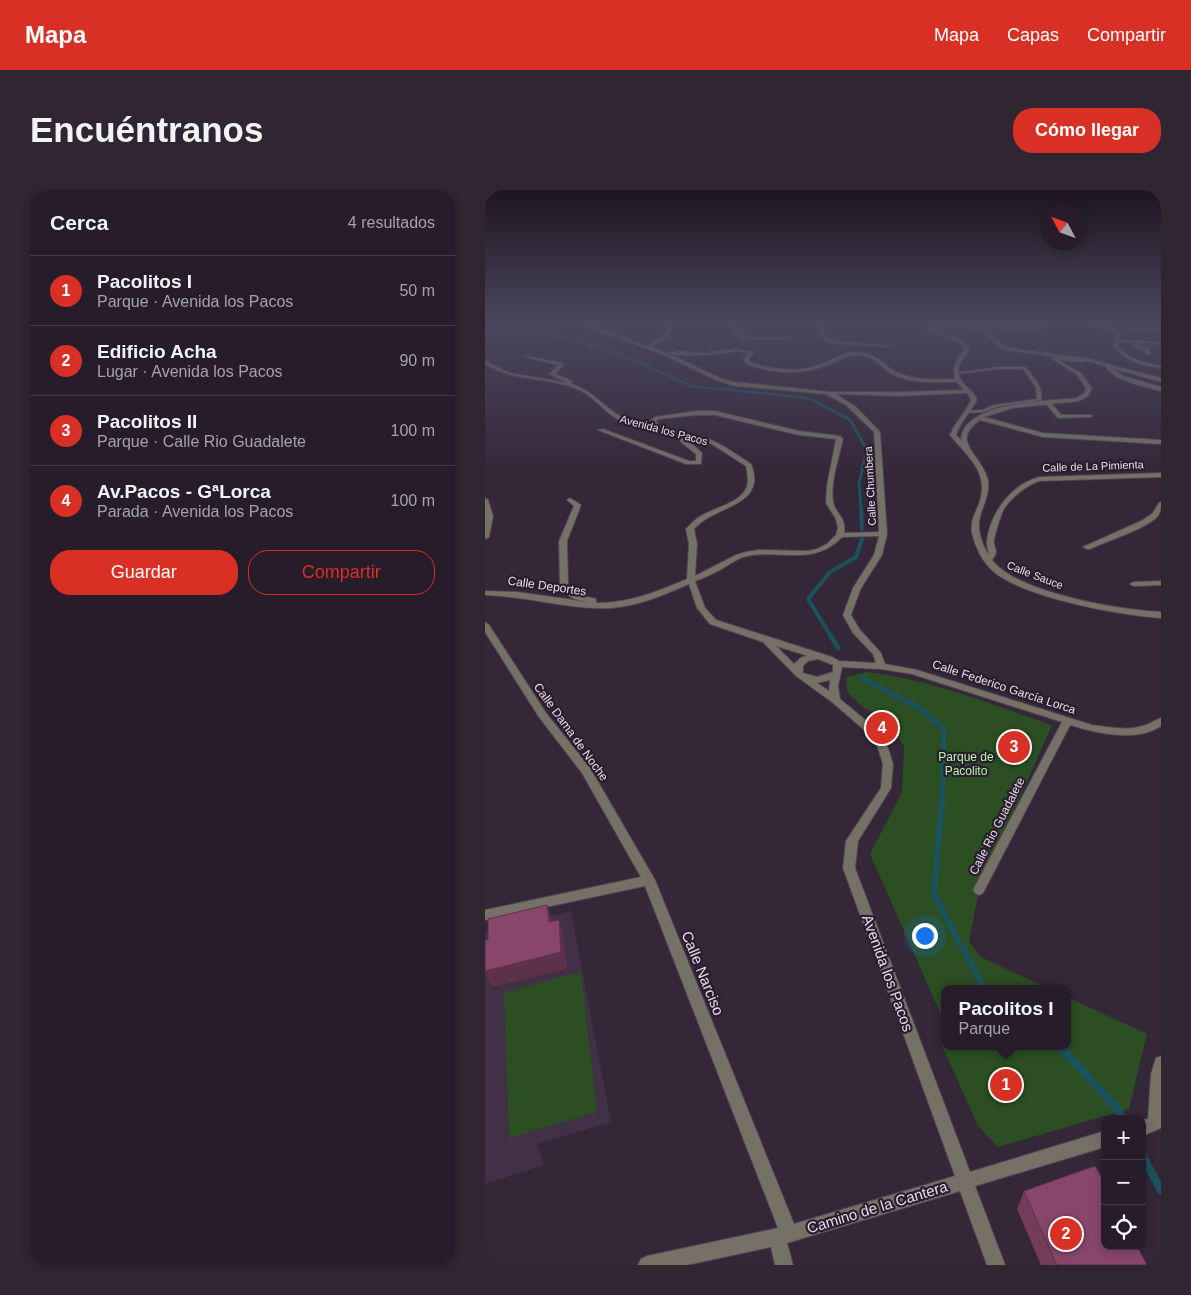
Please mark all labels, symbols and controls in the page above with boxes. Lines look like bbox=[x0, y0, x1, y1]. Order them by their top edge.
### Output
text: Mapa bbox=[25, 21, 86, 48]
text: Mapa bbox=[934, 25, 979, 45]
text: Capas bbox=[1007, 25, 1059, 45]
text: Compartir bbox=[1087, 25, 1166, 45]
button: Cómo llegar bbox=[1013, 108, 1161, 153]
text: Encuéntranos bbox=[30, 110, 263, 149]
north arrow bbox=[1041, 205, 1086, 250]
text: Cerca bbox=[50, 211, 108, 234]
text: 4 resultados bbox=[348, 214, 435, 231]
text: Pacolitos I bbox=[97, 271, 192, 292]
text: 1 bbox=[62, 282, 70, 299]
text: 50 m bbox=[399, 282, 435, 299]
text: Parque · Avenida los Pacos bbox=[97, 293, 293, 310]
text: Edificio Acha bbox=[97, 341, 217, 362]
text: 2 bbox=[62, 352, 70, 369]
text: 90 m bbox=[399, 352, 435, 369]
text: Lugar · Avenida los Pacos bbox=[97, 363, 283, 380]
text: Pacolitos II bbox=[97, 411, 197, 432]
street label: Avenida los Pacos bbox=[619, 413, 710, 448]
text: 3 bbox=[62, 422, 70, 439]
text: 100 m bbox=[391, 422, 435, 439]
text: Parque · Calle Rio Guadalete bbox=[97, 433, 306, 450]
street label: Calle Chumbera bbox=[862, 445, 878, 526]
street label: Calle de La Pimienta bbox=[1042, 458, 1145, 474]
text: Av.Pacos - GªLorca bbox=[97, 481, 271, 502]
text: 4 bbox=[62, 492, 70, 509]
text: 100 m bbox=[391, 492, 435, 509]
text: Parada · Avenida los Pacos bbox=[97, 503, 293, 520]
button: Guardar bbox=[50, 550, 238, 595]
button: Compartir bbox=[248, 550, 435, 595]
street label: Calle Sauce bbox=[1005, 559, 1065, 591]
street label: Calle Deportes bbox=[507, 574, 587, 598]
street label: Calle Federico García Lorca bbox=[930, 657, 1078, 717]
street label: Calle Dama de Noche bbox=[531, 680, 611, 784]
pin: 4 bbox=[866, 709, 898, 747]
pin: 3 bbox=[998, 728, 1030, 766]
park label: Parque de Pacolito bbox=[938, 750, 994, 778]
street label: Calle Rio Guadalete bbox=[966, 775, 1028, 877]
street label: Avenida los Pacos bbox=[859, 912, 917, 1034]
your location bbox=[912, 923, 938, 949]
street label: Calle Narciso bbox=[678, 928, 728, 1018]
popup bbox=[941, 985, 1071, 1050]
text: Pacolitos I bbox=[958, 998, 1054, 1019]
text: Parque bbox=[958, 1020, 1010, 1037]
pin: 1 bbox=[990, 1066, 1022, 1104]
map controls bbox=[1101, 1115, 1146, 1250]
button: + bbox=[1101, 1115, 1146, 1160]
button: − bbox=[1101, 1160, 1146, 1205]
street label: Camino de la Cantera bbox=[805, 1177, 950, 1236]
button: locate bbox=[1101, 1205, 1146, 1250]
pin: 2 bbox=[1050, 1215, 1082, 1253]

